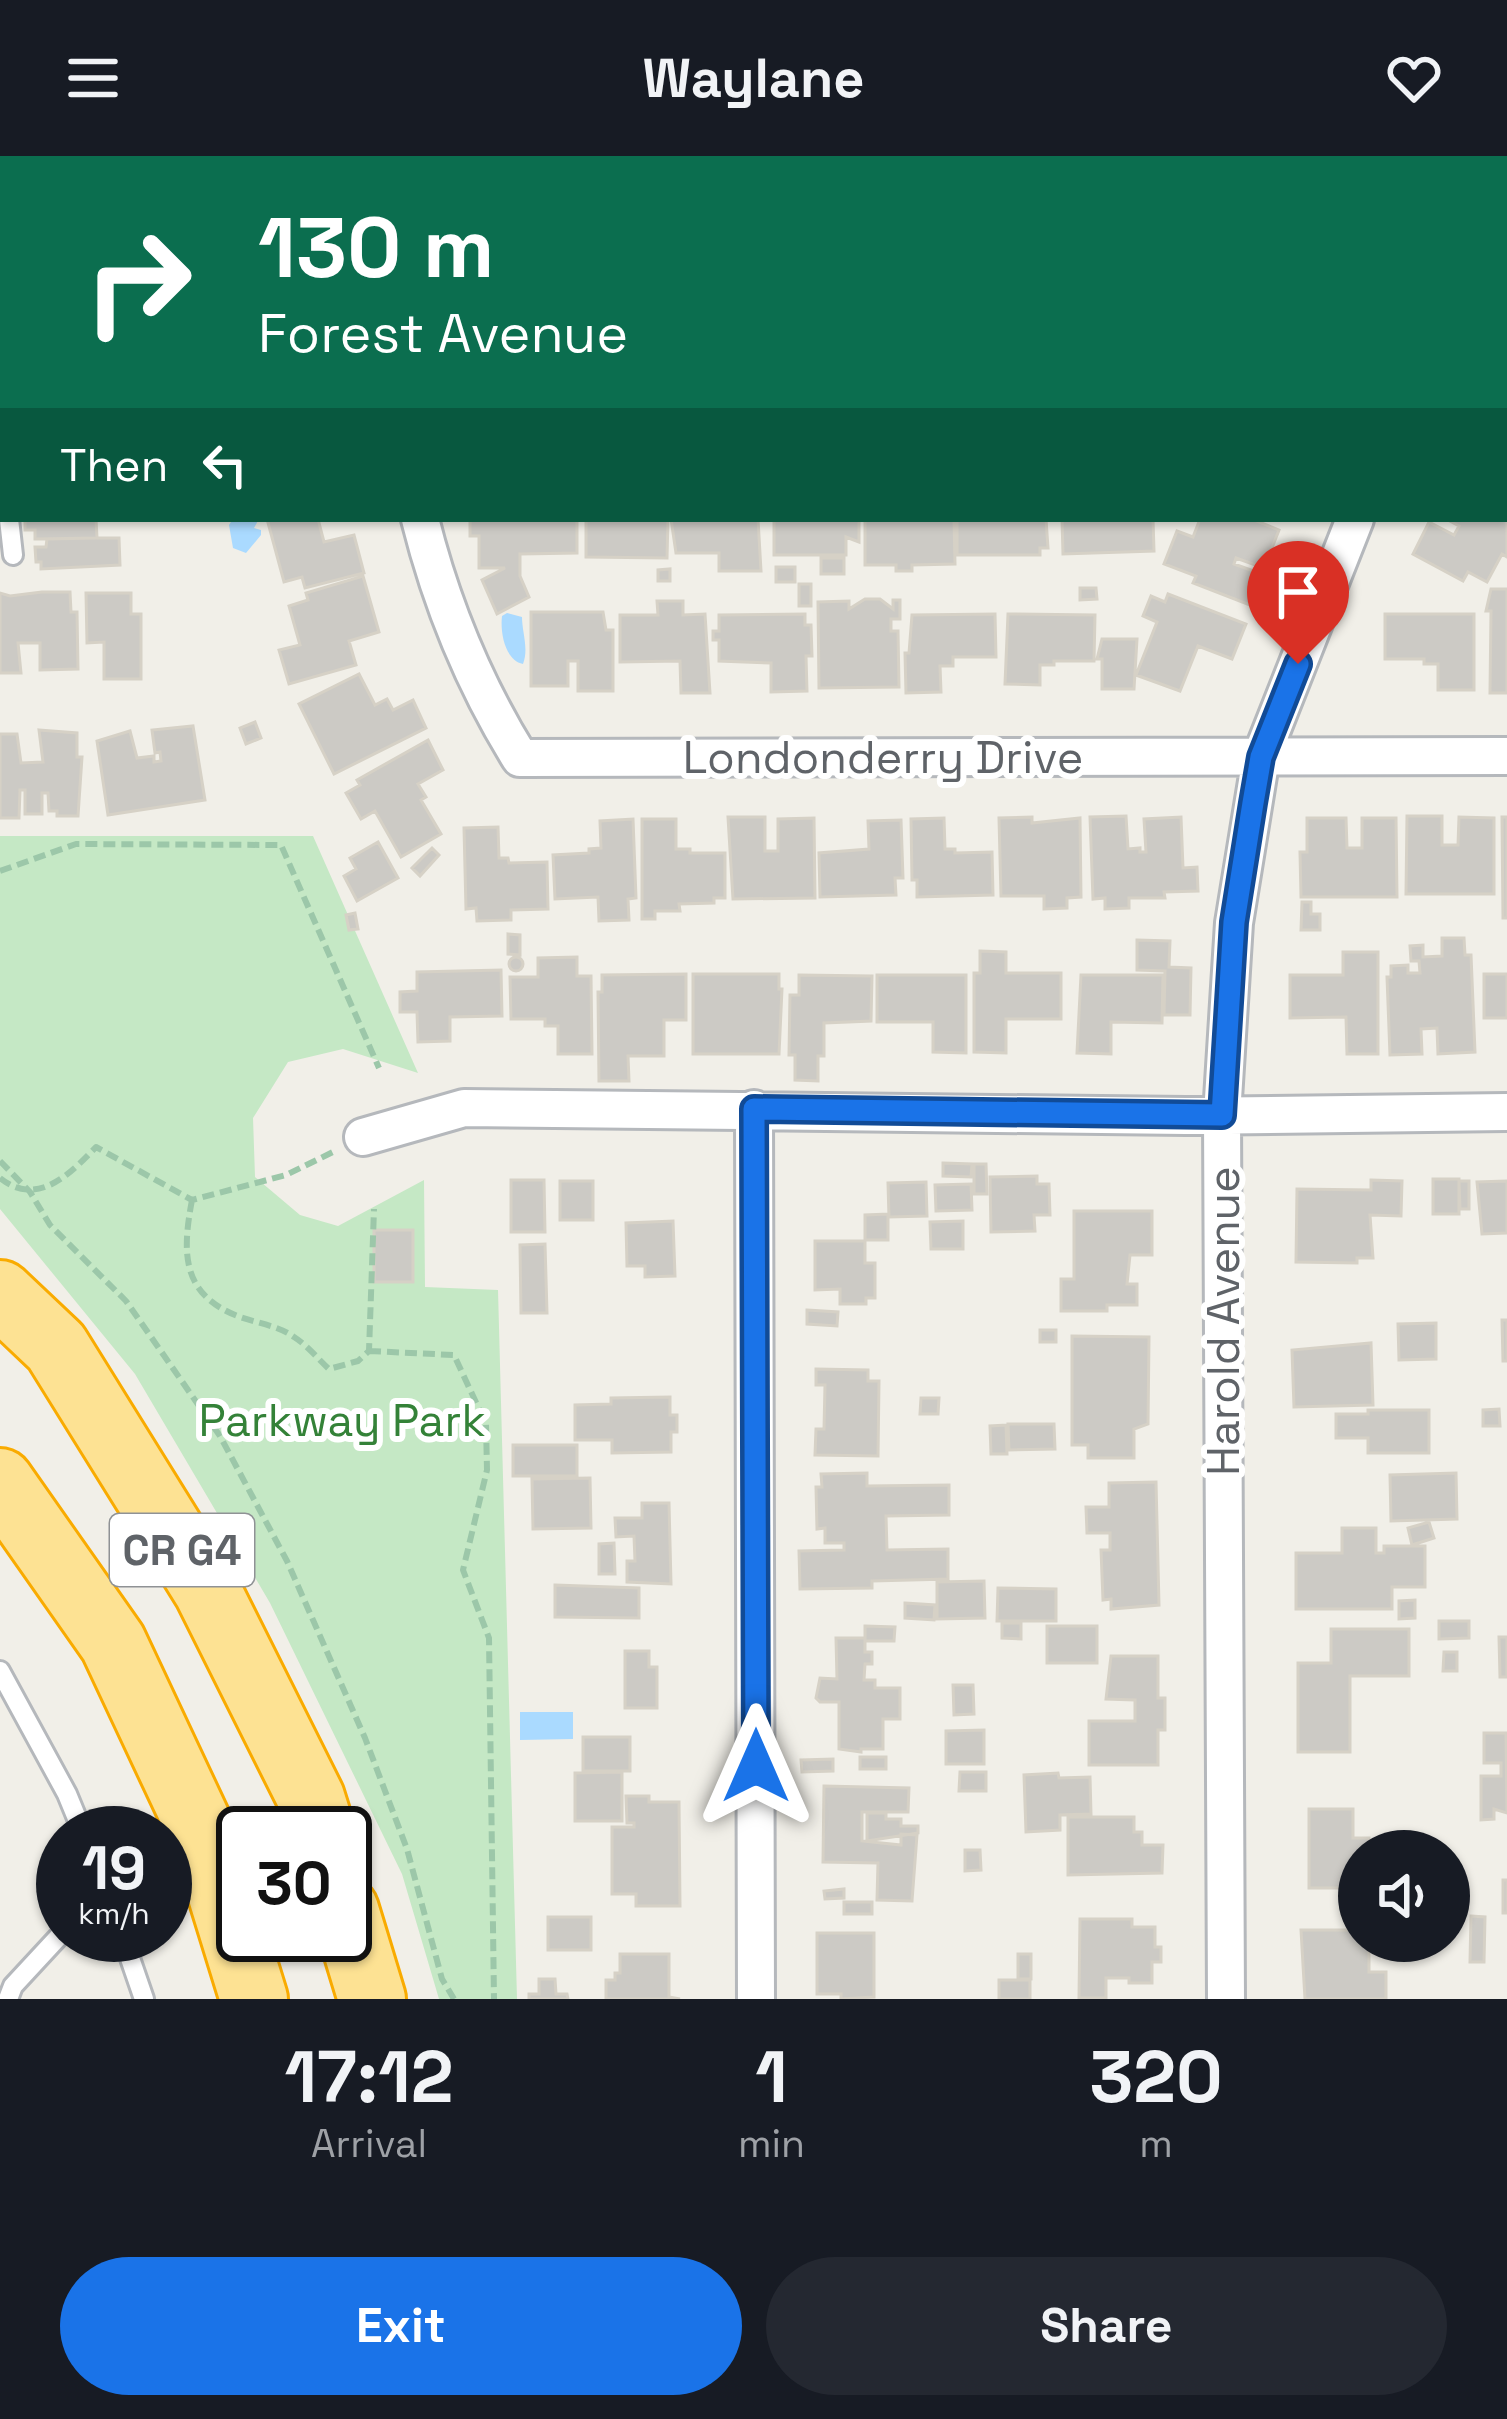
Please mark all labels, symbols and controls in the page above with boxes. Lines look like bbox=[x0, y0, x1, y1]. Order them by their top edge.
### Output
text: Waylane bbox=[643, 44, 864, 113]
icon: menu bbox=[60, 45, 126, 111]
icon: heart bbox=[1381, 45, 1447, 111]
text: 130 m bbox=[258, 194, 495, 302]
icon: right bbox=[60, 204, 216, 360]
text: Forest Avenue bbox=[258, 299, 628, 368]
icon: left bbox=[192, 432, 258, 498]
text: Then bbox=[60, 437, 168, 494]
pin bbox=[1247, 541, 1349, 664]
icon: arrive bbox=[1265, 559, 1331, 625]
street label: Londonderry Drive bbox=[683, 729, 1083, 786]
street label: Harold Avenue bbox=[1195, 1166, 1252, 1476]
park label: Parkway Park bbox=[198, 1392, 486, 1449]
road number: CR G4 bbox=[110, 1514, 254, 1586]
position arrow bbox=[693, 1703, 819, 1829]
speed limit sign: 30 bbox=[216, 1806, 372, 1962]
text: 19 bbox=[82, 1830, 146, 1907]
map controls bbox=[1338, 1830, 1470, 1962]
button: sound bbox=[1338, 1830, 1470, 1962]
text: km/h bbox=[78, 1894, 150, 1933]
text: 17:12 bbox=[284, 2031, 454, 2123]
text: 1 bbox=[755, 2031, 788, 2123]
text: 320 bbox=[1089, 2031, 1223, 2123]
text: Arrival bbox=[311, 2119, 427, 2168]
text: min bbox=[738, 2119, 805, 2168]
text: m bbox=[1139, 2119, 1173, 2168]
button: Exit bbox=[60, 2257, 742, 2395]
button: Share bbox=[766, 2257, 1447, 2395]

